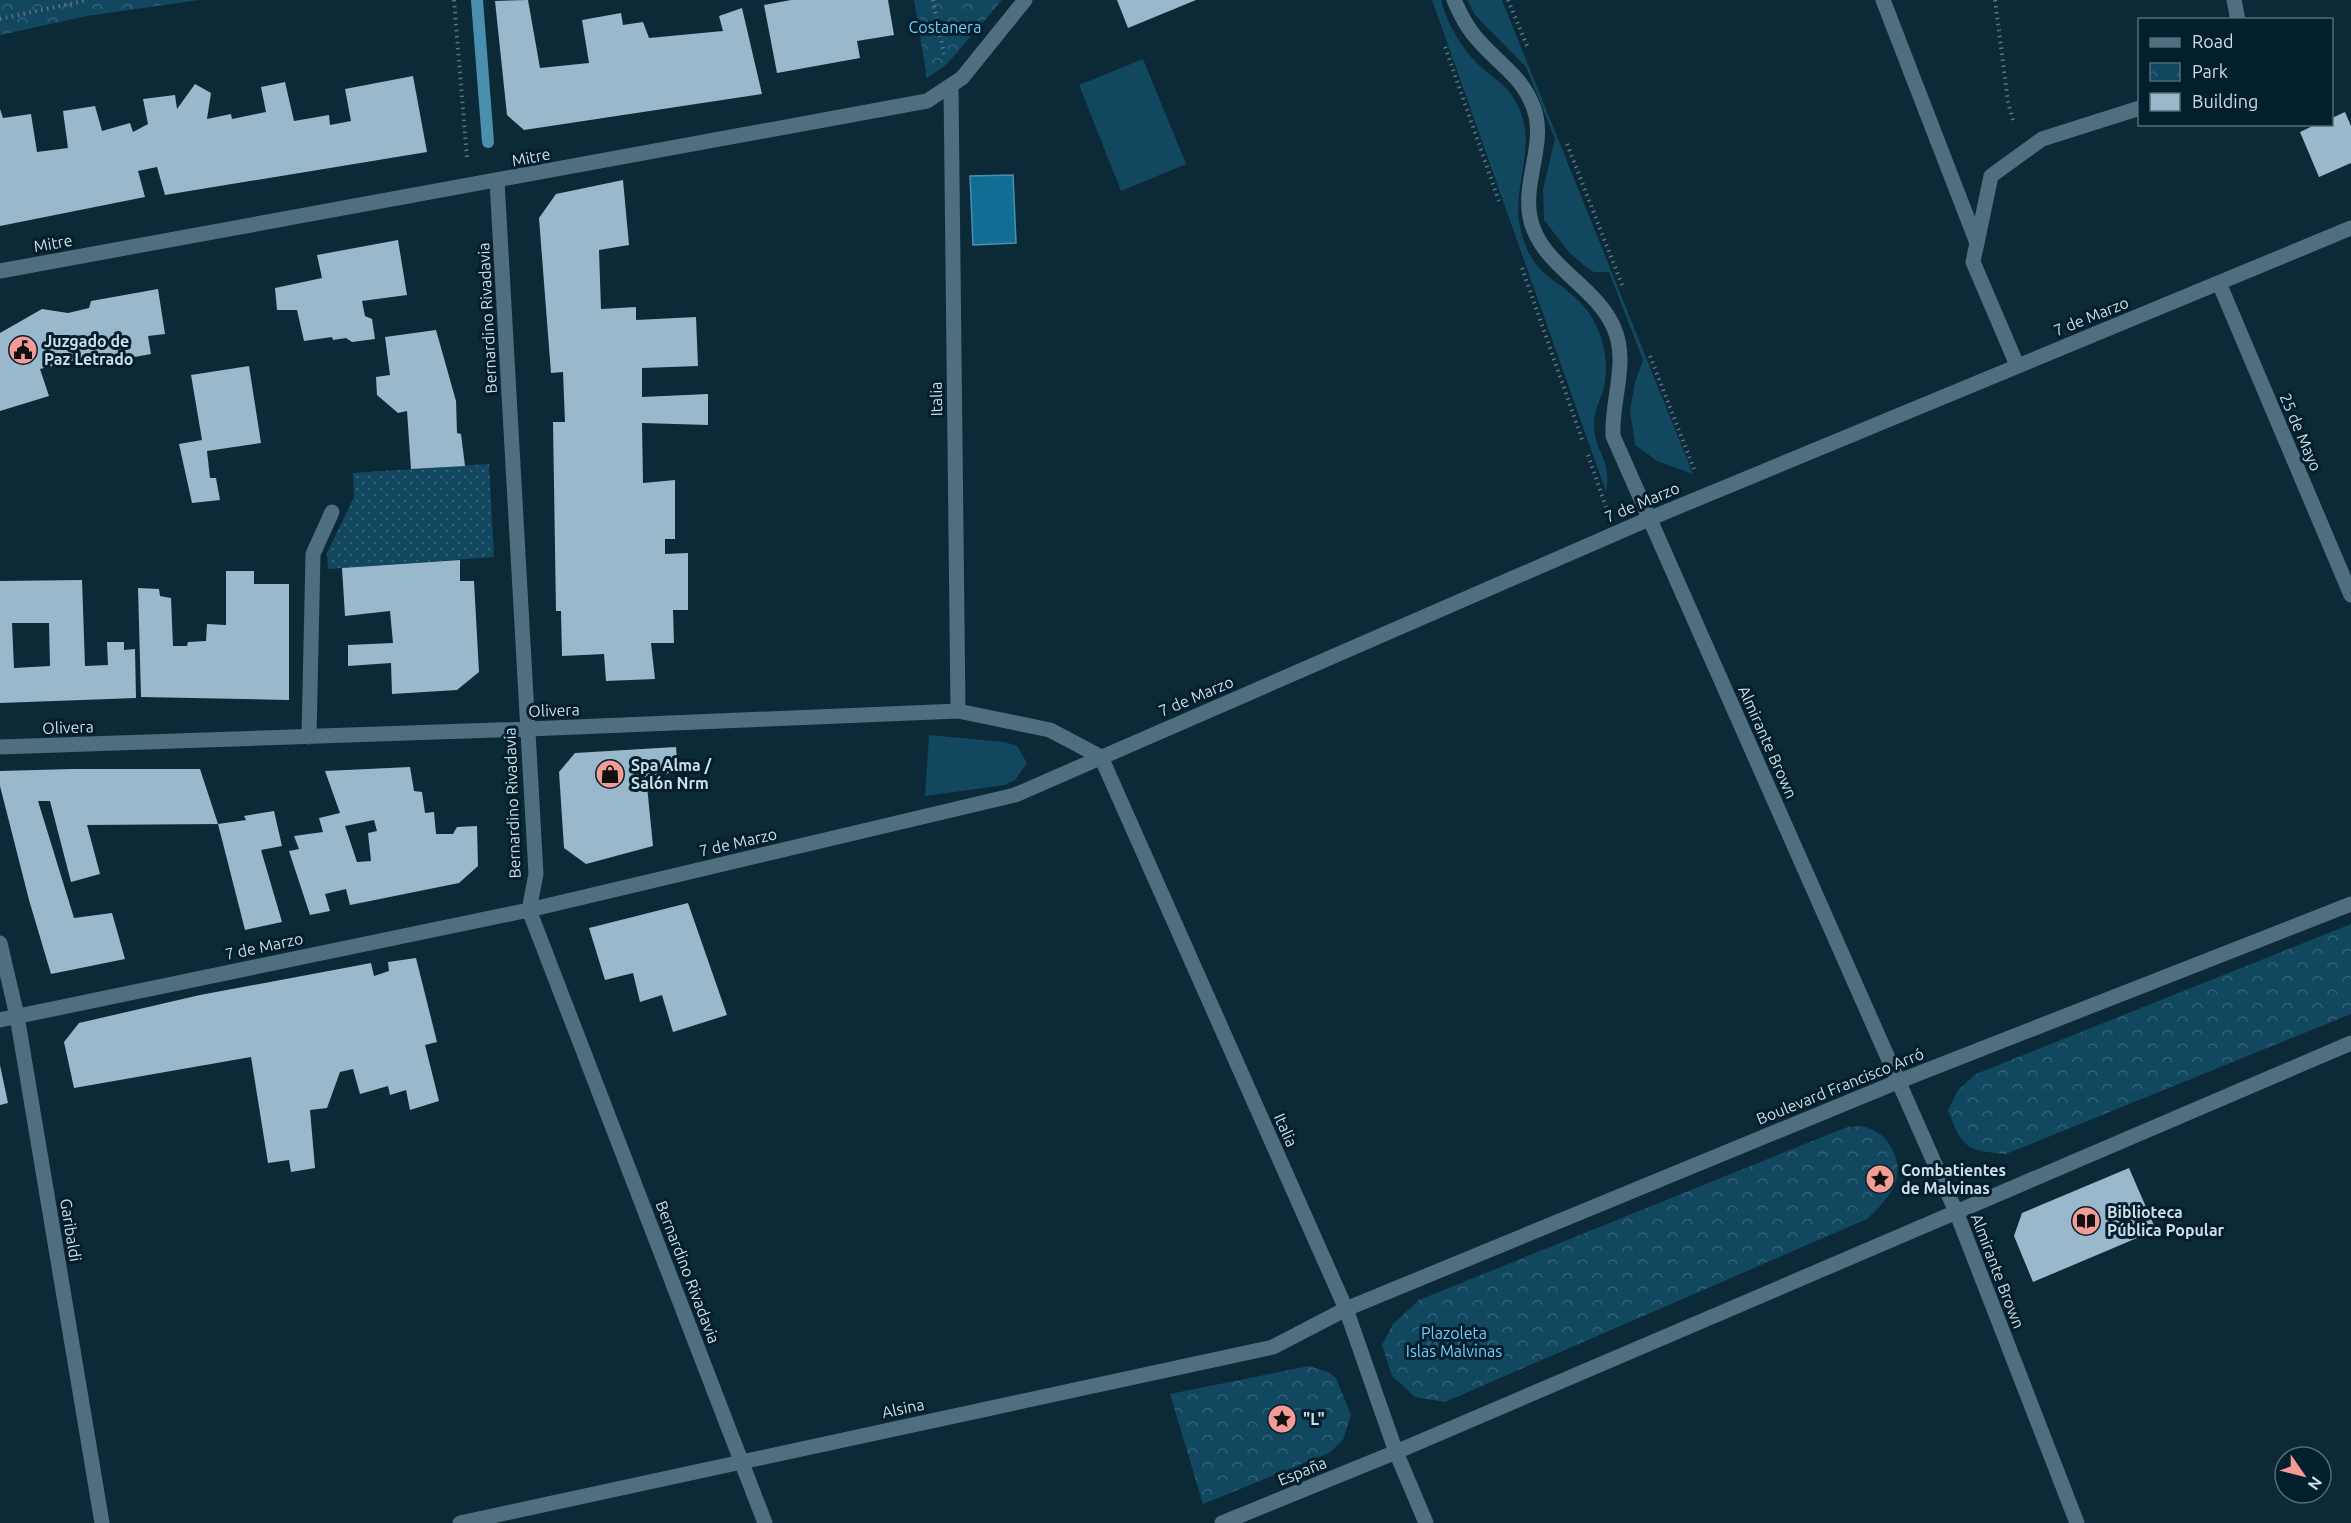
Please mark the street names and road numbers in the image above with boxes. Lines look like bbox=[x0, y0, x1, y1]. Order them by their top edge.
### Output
street label: Mitre bbox=[510, 144, 552, 170]
street label: Mitre bbox=[32, 231, 74, 255]
street label: Bernardino Rivadavia bbox=[474, 242, 500, 394]
street label: 7 de Marzo bbox=[2051, 293, 2131, 339]
street label: Italia bbox=[927, 381, 945, 417]
street label: 25 de Mayo bbox=[2277, 390, 2325, 474]
street label: 7 de Marzo bbox=[1602, 478, 1682, 526]
street label: 7 de Marzo bbox=[1156, 672, 1236, 720]
street label: Almirante Brown bbox=[1735, 683, 1801, 801]
street label: Olivera bbox=[528, 700, 580, 720]
street label: Olivera bbox=[42, 717, 94, 737]
street label: Bernardino Rivadavia bbox=[500, 727, 524, 879]
street label: 7 de Marzo bbox=[697, 824, 779, 860]
street label: 7 de Marzo bbox=[223, 929, 305, 963]
street label: Boulevard Francisco Arró bbox=[1754, 1044, 1926, 1128]
street label: Italia bbox=[1271, 1110, 1301, 1150]
street label: Garibaldi bbox=[57, 1197, 85, 1263]
street label: Bernardino Rivadavia bbox=[653, 1198, 723, 1346]
street label: Almirante Brown bbox=[1968, 1211, 2028, 1331]
street label: Alsina bbox=[880, 1395, 926, 1421]
street label: España bbox=[1275, 1453, 1329, 1489]

